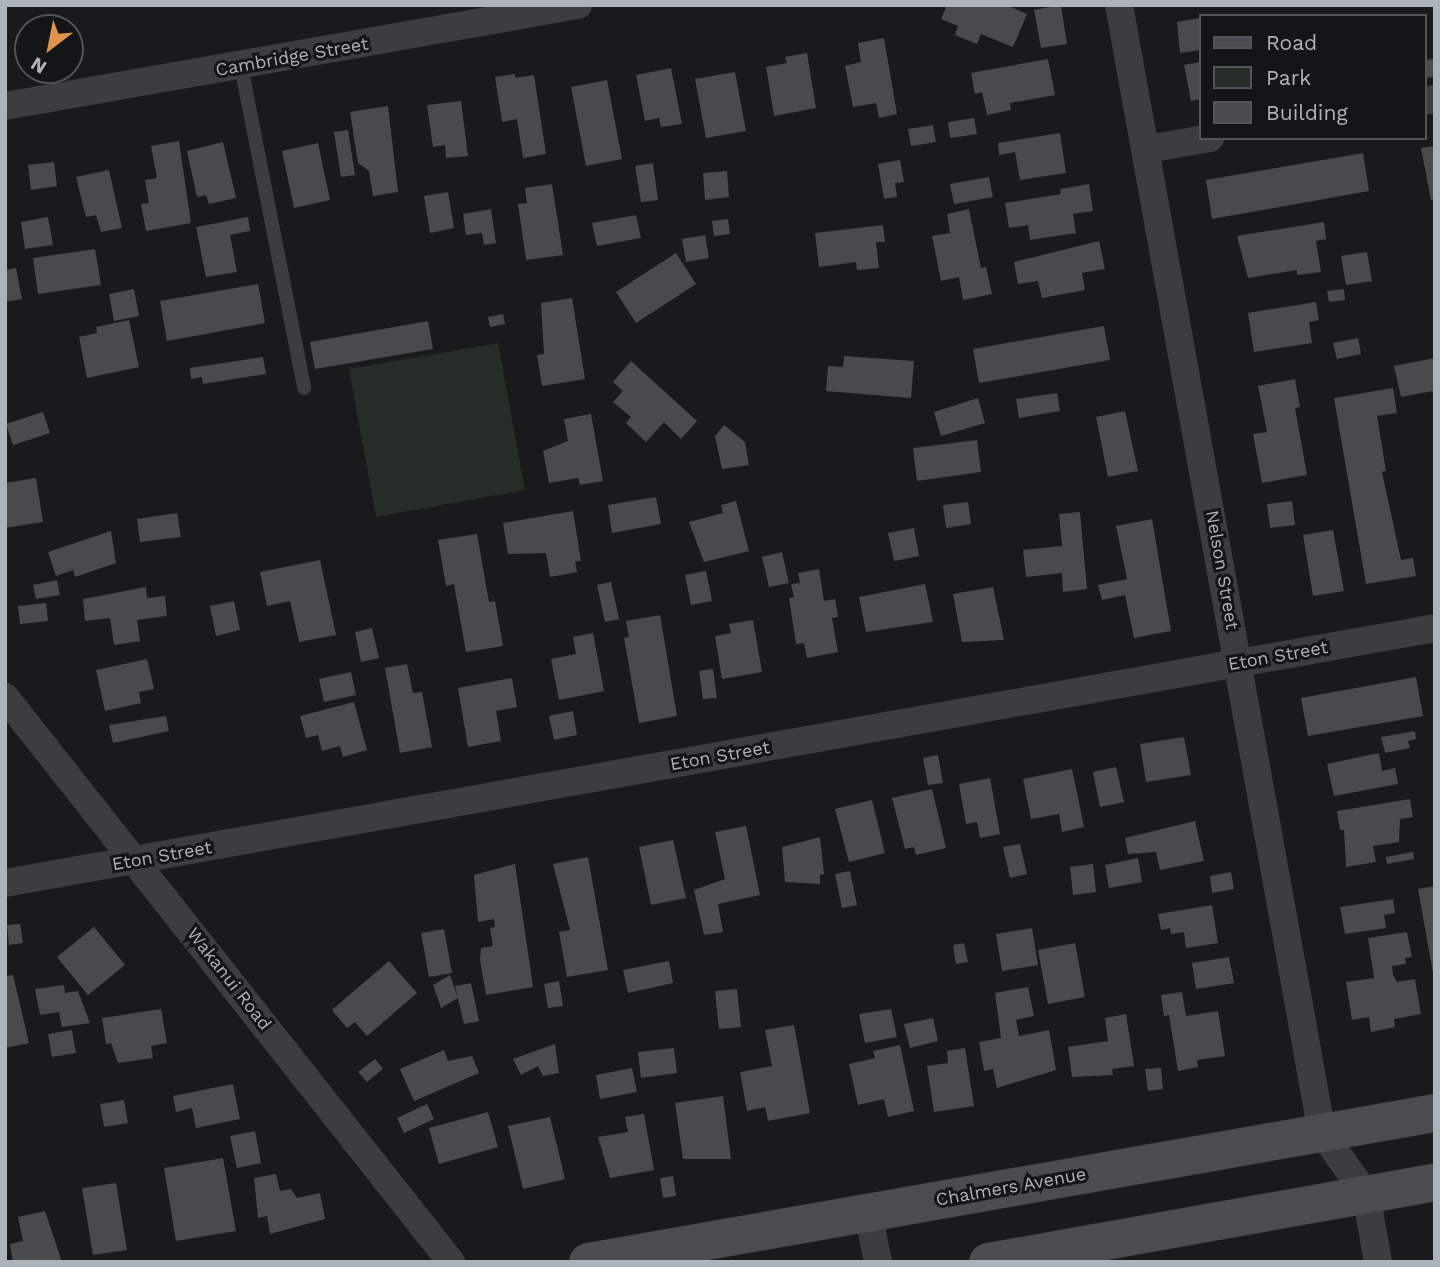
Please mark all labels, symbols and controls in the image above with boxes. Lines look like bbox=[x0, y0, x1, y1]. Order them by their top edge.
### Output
north arrow bbox=[14, 14, 84, 84]
legend bbox=[1198, 14, 1426, 140]
text: Road bbox=[1266, 30, 1317, 55]
street label: Cambridge Street bbox=[214, 33, 370, 81]
text: N bbox=[27, 52, 51, 79]
text: Park bbox=[1266, 65, 1311, 90]
text: Building bbox=[1266, 100, 1348, 125]
street label: Nelson Street bbox=[1201, 509, 1243, 631]
street label: Eton Street bbox=[1226, 637, 1330, 675]
street label: Eton Street bbox=[668, 737, 772, 775]
street label: Eton Street bbox=[110, 837, 214, 875]
street label: Wakanui Road bbox=[182, 923, 276, 1035]
street label: Chalmers Avenue bbox=[934, 1163, 1088, 1211]

